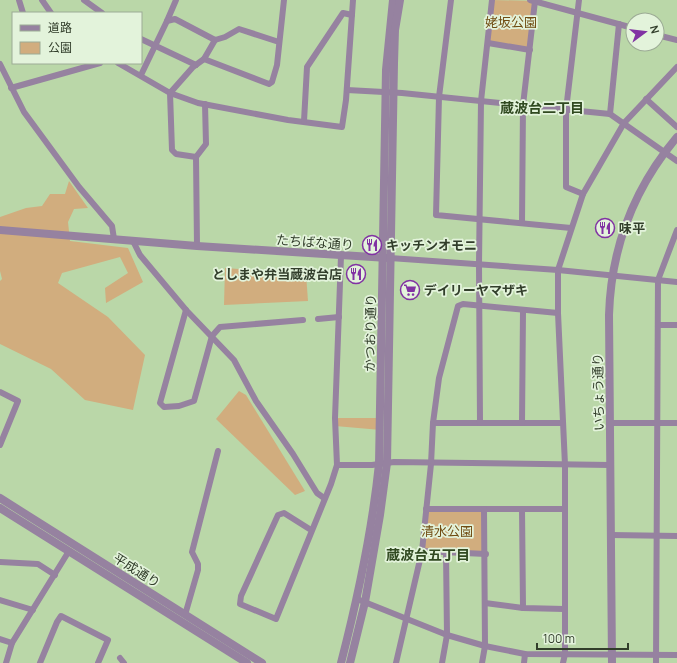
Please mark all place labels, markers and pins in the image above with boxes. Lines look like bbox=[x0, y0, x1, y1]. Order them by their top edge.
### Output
restaurant icon: 味平 bbox=[594, 217, 616, 239]
place label: 味平 bbox=[619, 219, 645, 237]
restaurant icon: キッチンオモニ bbox=[361, 234, 383, 256]
place label: キッチンオモニ bbox=[386, 236, 477, 254]
restaurant icon: としまや弁当蔵波台店 bbox=[345, 263, 367, 285]
place label: としまや弁当蔵波台店 bbox=[212, 265, 342, 283]
supermarket icon: デイリーヤマザキ bbox=[399, 279, 421, 301]
place label: デイリーヤマザキ bbox=[424, 281, 528, 299]

